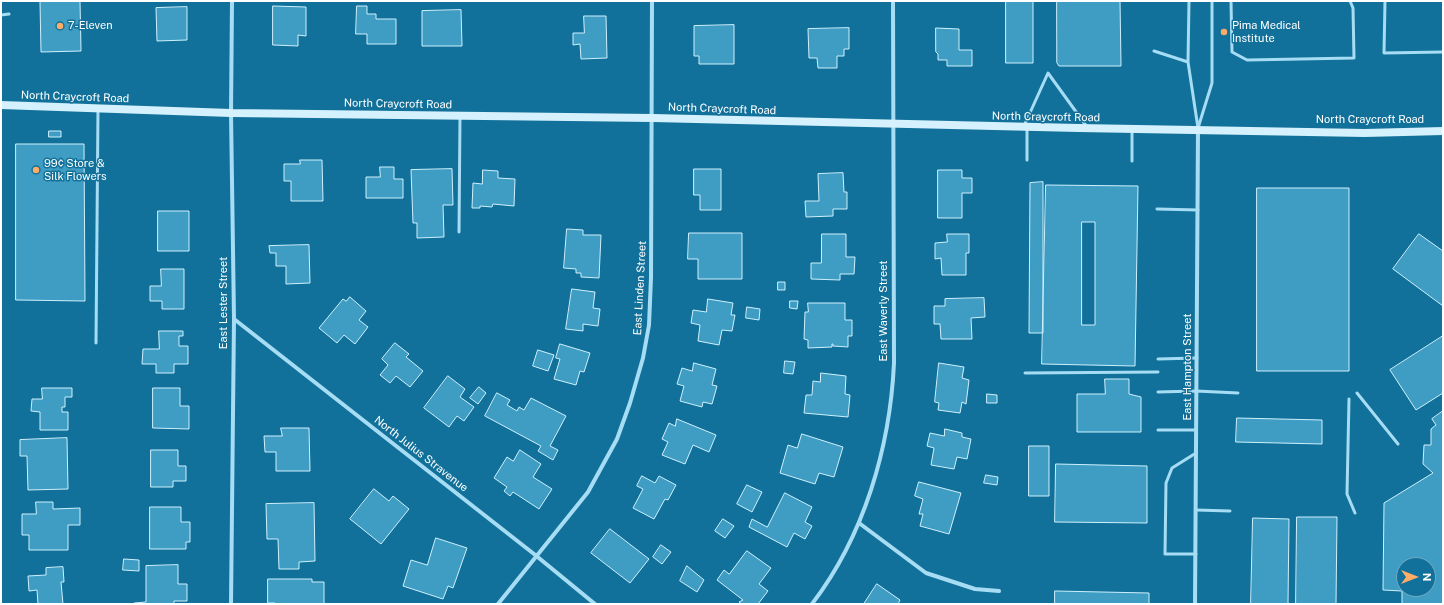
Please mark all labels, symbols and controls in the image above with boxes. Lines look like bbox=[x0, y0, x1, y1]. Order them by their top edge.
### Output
place label: 7-Eleven bbox=[68, 19, 113, 33]
place label: Pima Medical Institute bbox=[1232, 19, 1301, 45]
marker: 7-Eleven bbox=[55, 21, 65, 31]
marker: Pima Medical Institute bbox=[1219, 27, 1229, 37]
street label: North Craycroft Road bbox=[21, 89, 129, 105]
street label: North Craycroft Road bbox=[344, 96, 452, 112]
street label: North Craycroft Road bbox=[668, 101, 776, 117]
street label: North Craycroft Road bbox=[992, 109, 1100, 125]
street label: North Craycroft Road bbox=[1316, 113, 1424, 127]
place label: 99¢ Store & Silk Flowers bbox=[44, 157, 107, 183]
marker: 99¢ Store & Silk Flowers bbox=[31, 165, 41, 175]
street label: East Linden Street bbox=[631, 240, 649, 336]
street label: East Lester Street bbox=[217, 257, 231, 349]
street label: East Waverly Street bbox=[877, 261, 891, 361]
street label: East Hampton Street bbox=[1181, 314, 1195, 420]
street label: North Julius Stravenue bbox=[372, 413, 470, 495]
north arrow bbox=[1396, 557, 1436, 597]
text: N bbox=[1421, 573, 1433, 581]

